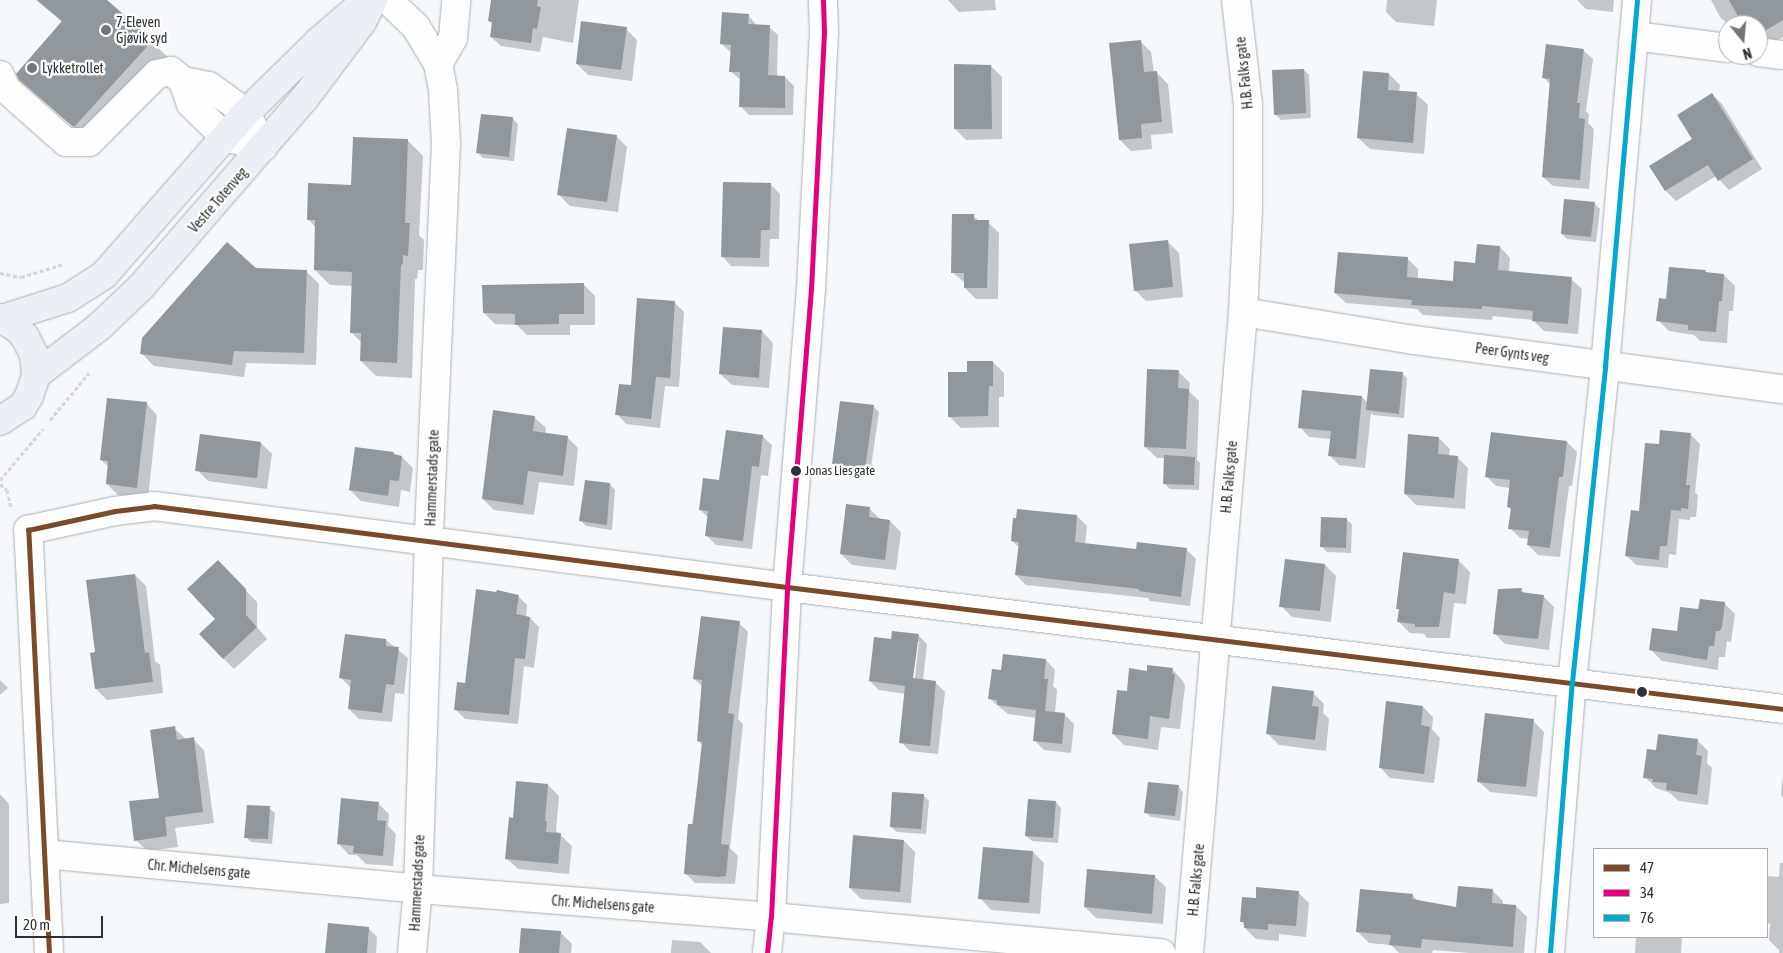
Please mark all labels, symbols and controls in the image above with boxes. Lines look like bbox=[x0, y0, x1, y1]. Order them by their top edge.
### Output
place label: 7-Eleven Gjøvik syd bbox=[116, 14, 167, 46]
north arrow bbox=[1718, 15, 1768, 65]
marker: 7-Eleven Gjøvik syd bbox=[100, 24, 112, 36]
street label: H.B. Falks gate bbox=[1232, 36, 1256, 110]
text: N bbox=[1741, 45, 1753, 62]
place label: Lykketrollet bbox=[42, 60, 104, 76]
marker: Lykketrollet bbox=[26, 62, 38, 74]
street label: Vestre Totenveg bbox=[185, 164, 251, 236]
street label: Peer Gynts veg bbox=[1474, 340, 1550, 366]
street label: Hammerstads gate bbox=[422, 429, 442, 527]
street label: H.B. Falks gate bbox=[1217, 440, 1241, 514]
place label: Jonas Lies gate bbox=[805, 463, 875, 479]
marker: Jonas Lies gate bbox=[791, 466, 801, 476]
unlabelled marker bbox=[1637, 687, 1647, 697]
street label: Hammerstads gate bbox=[406, 834, 428, 932]
street label: H.B. Falks gate bbox=[1184, 843, 1208, 917]
legend bbox=[1593, 848, 1768, 938]
street label: Chr. Michelsens gate bbox=[147, 856, 251, 882]
text: 47 bbox=[1640, 859, 1654, 876]
text: 34 bbox=[1640, 884, 1654, 901]
street label: Chr. Michelsens gate bbox=[551, 892, 655, 916]
scale bar bbox=[18, 906, 105, 938]
text: 76 bbox=[1640, 909, 1654, 926]
text: 20 m bbox=[23, 916, 50, 933]

